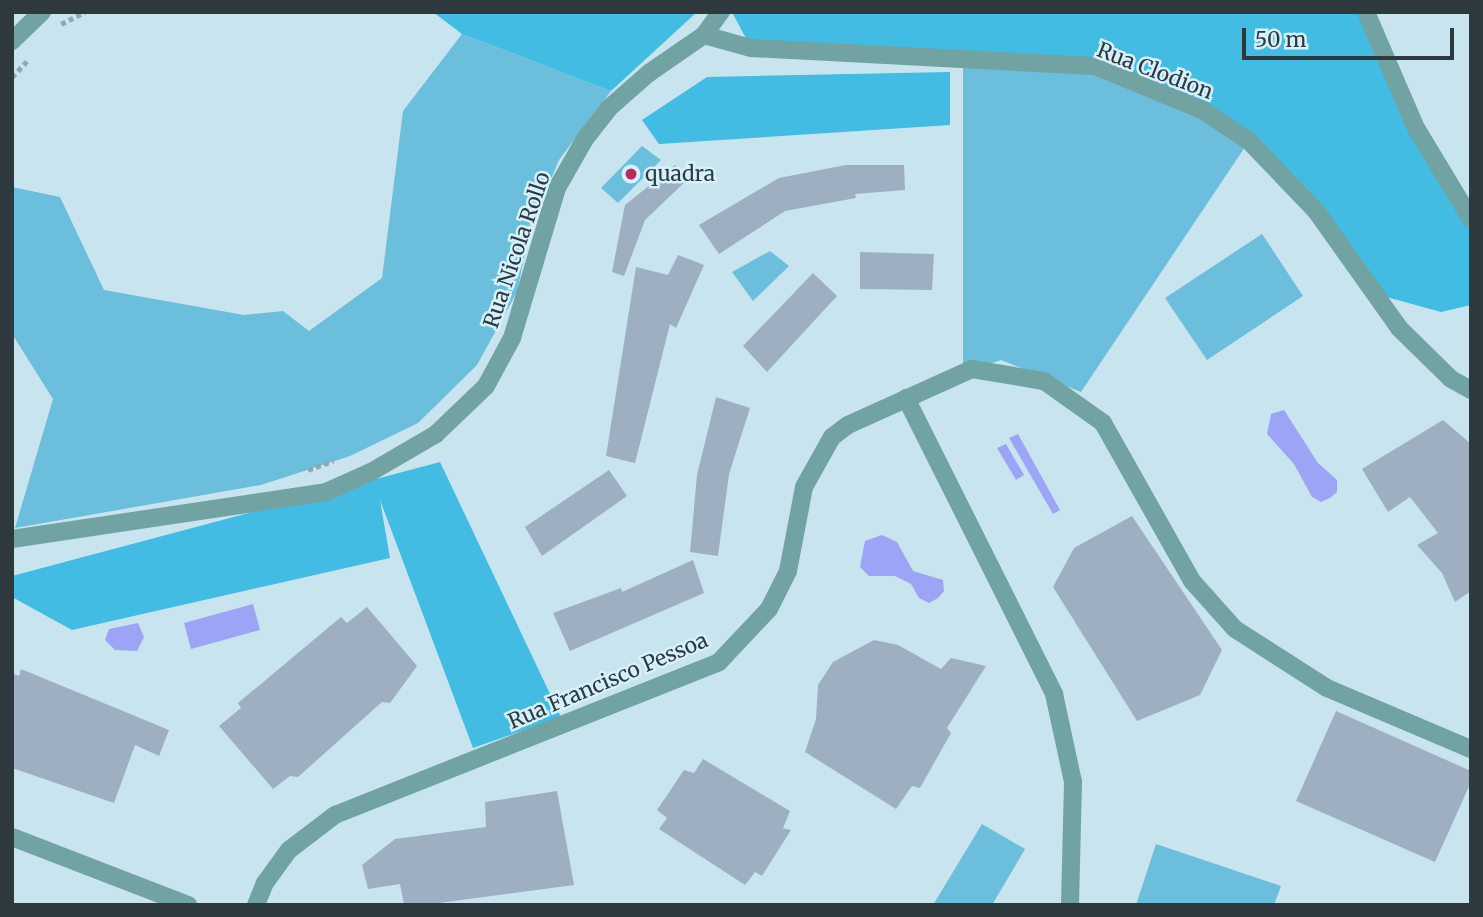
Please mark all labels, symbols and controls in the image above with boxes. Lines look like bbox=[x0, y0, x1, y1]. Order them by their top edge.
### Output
scale bar bbox=[1245, 14, 1457, 58]
text: 50 m bbox=[1255, 26, 1306, 53]
street label: Rua Clodion bbox=[1093, 37, 1217, 105]
place label: quadra bbox=[645, 161, 715, 187]
marker: quadra bbox=[623, 166, 639, 182]
street label: Rua Nicola Rollo bbox=[478, 169, 556, 331]
street label: Rua Francisco Pessoa bbox=[504, 628, 712, 734]

